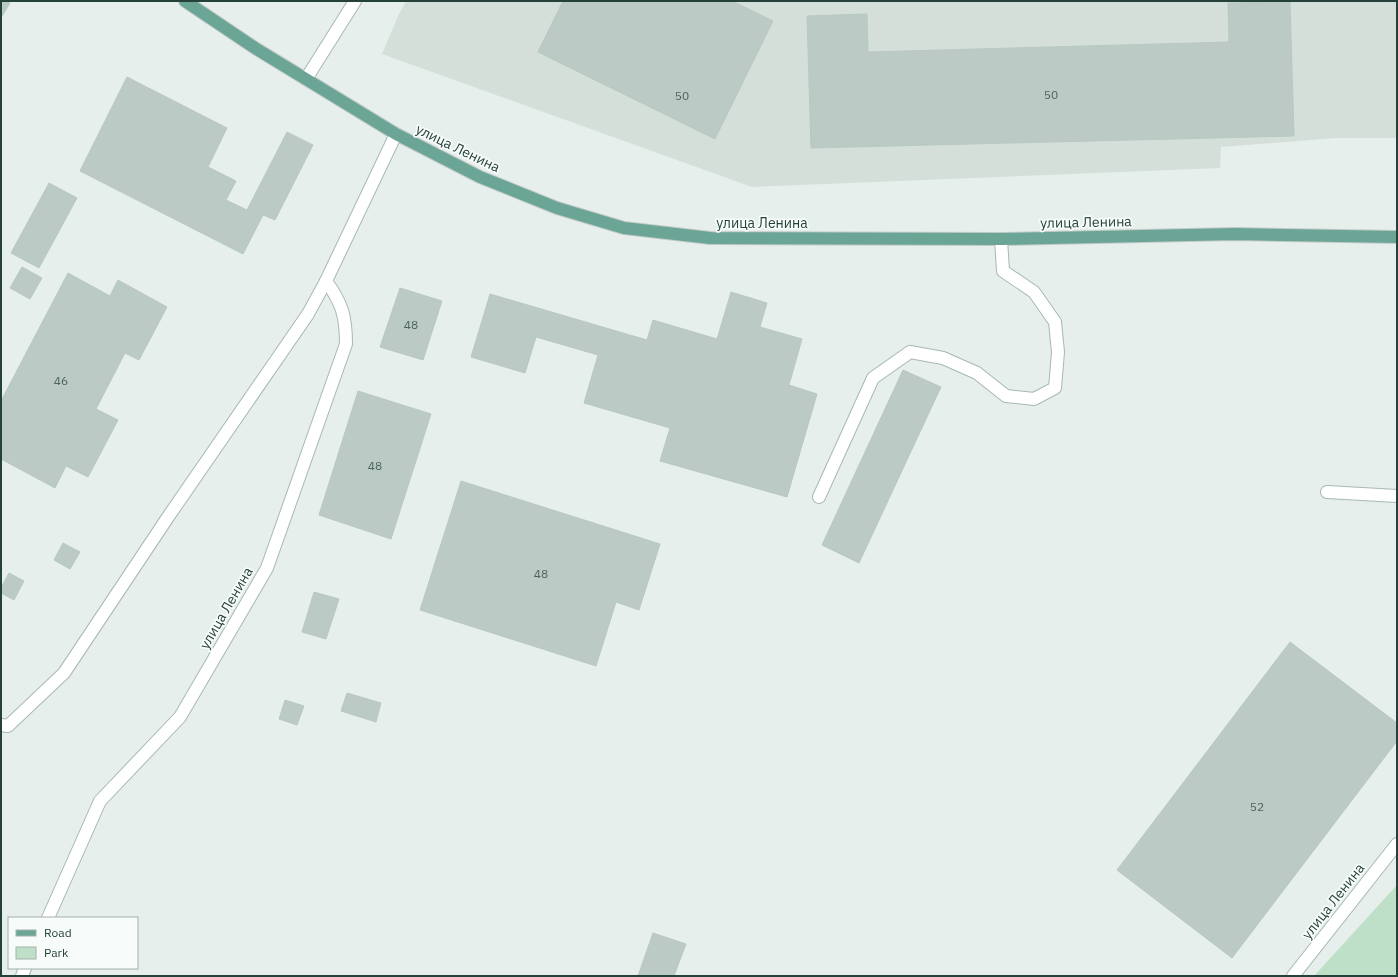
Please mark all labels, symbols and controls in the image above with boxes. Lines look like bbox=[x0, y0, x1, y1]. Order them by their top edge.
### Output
house number: 50 bbox=[1044, 87, 1058, 102]
house number: 50 bbox=[675, 88, 689, 103]
street label: улица Ленина bbox=[413, 120, 504, 176]
street label: улица Ленина bbox=[1040, 212, 1132, 232]
street label: улица Ленина bbox=[716, 214, 808, 232]
house number: 48 bbox=[404, 317, 418, 332]
house number: 46 bbox=[54, 373, 68, 388]
house number: 48 bbox=[368, 458, 382, 473]
street label: улица Ленина bbox=[195, 563, 257, 652]
house number: 48 bbox=[534, 566, 548, 581]
house number: 52 bbox=[1250, 799, 1264, 814]
street label: улица Ленина bbox=[1298, 859, 1369, 943]
legend bbox=[8, 917, 138, 969]
text: Road bbox=[44, 925, 72, 940]
text: Park bbox=[44, 945, 69, 960]

